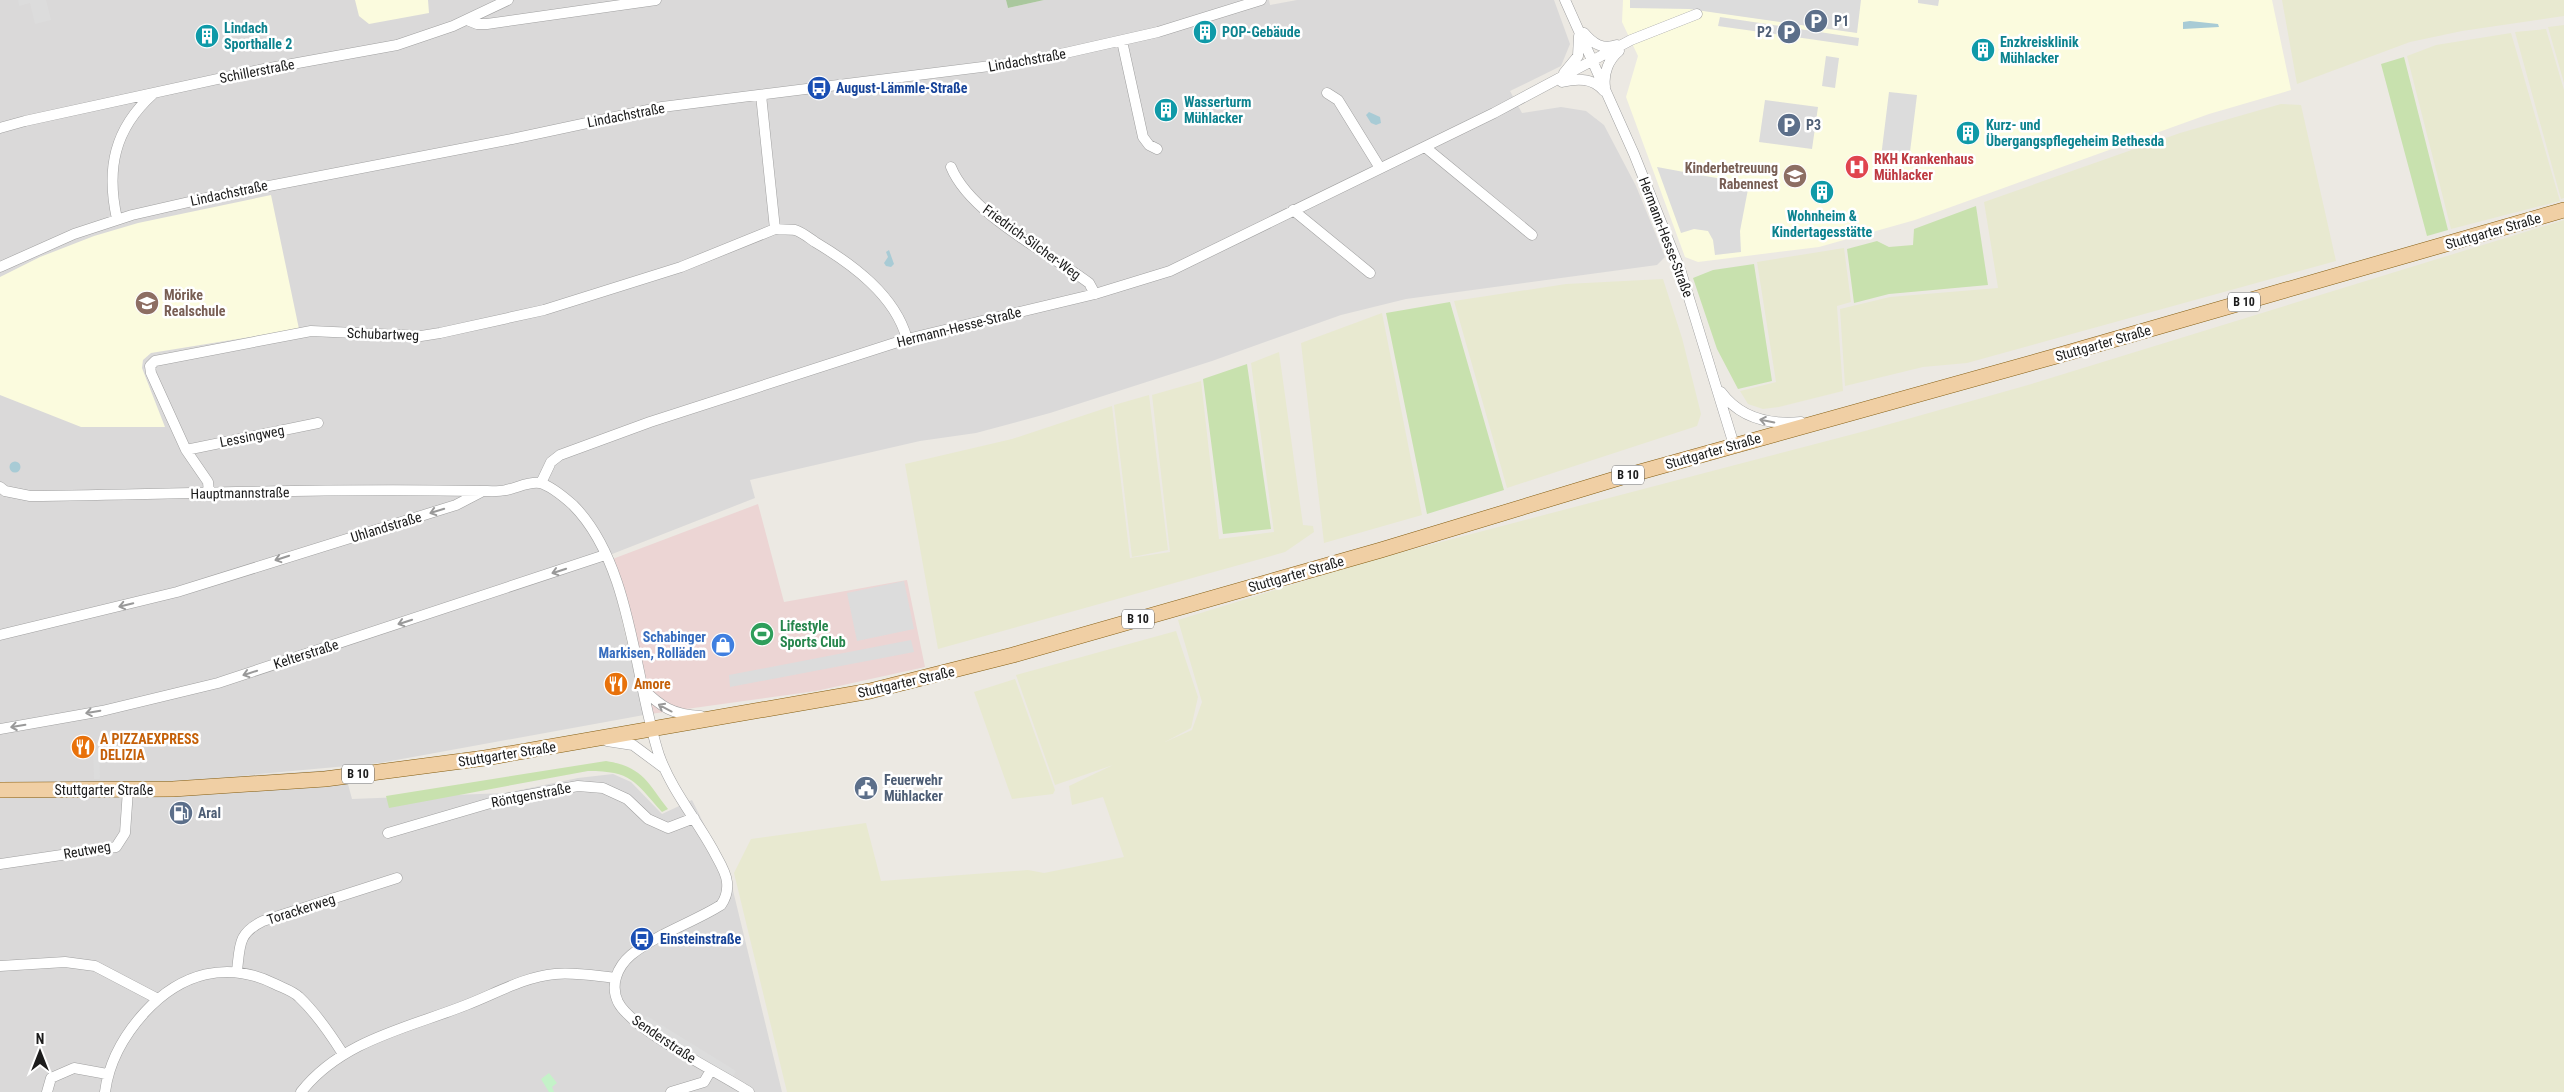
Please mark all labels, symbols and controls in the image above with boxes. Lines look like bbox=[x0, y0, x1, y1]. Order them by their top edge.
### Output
parking icon: P1 bbox=[1803, 8, 1829, 34]
place label: P1 bbox=[1834, 13, 1849, 29]
building icon: POP-Gebäude bbox=[1192, 19, 1218, 45]
parking icon: P2 bbox=[1776, 19, 1802, 45]
place label: Lindach Sporthalle 2 bbox=[224, 20, 292, 52]
building icon: Lindach Sporthalle 2 bbox=[194, 23, 220, 49]
place label: POP-Gebäude bbox=[1222, 24, 1301, 40]
place label: P2 bbox=[1757, 24, 1772, 40]
place label: Enzkreisklinik Mühlacker bbox=[2000, 34, 2079, 66]
building icon: Enzkreisklinik Mühlacker bbox=[1970, 37, 1996, 63]
street label: Lindachstraße bbox=[987, 45, 1068, 75]
street label: Schillerstraße bbox=[218, 56, 296, 86]
bus stop icon: August-Lämmle-Straße bbox=[806, 75, 832, 101]
place label: August-Lämmle-Straße bbox=[836, 80, 968, 96]
place label: Wasserturm Mühlacker bbox=[1184, 94, 1251, 126]
building icon: Wasserturm Mühlacker bbox=[1153, 97, 1179, 123]
street label: Lindachstraße bbox=[586, 100, 667, 130]
parking icon: P3 bbox=[1776, 112, 1802, 138]
place label: P3 bbox=[1806, 117, 1821, 133]
place label: Kurz- und Übergangspflegeheim Bethesda bbox=[1986, 117, 2165, 149]
building icon: Kurz- und Übergangspflegeheim Bethesda bbox=[1955, 120, 1981, 146]
place label: RKH Krankenhaus Mühlacker bbox=[1874, 151, 1974, 183]
hospital icon: RKH Krankenhaus Mühlacker bbox=[1844, 154, 1870, 180]
place label: Kinderbetreuung Rabennest bbox=[1685, 160, 1778, 192]
school or university icon: Kinderbetreuung Rabennest bbox=[1782, 163, 1808, 189]
street label: Hermann-Hesse-Straße bbox=[1636, 174, 1697, 300]
street label: Lindachstraße bbox=[189, 177, 270, 209]
building icon: Wohnheim & Kindertagesstätte bbox=[1809, 179, 1835, 205]
street label: Friedrich-Silcher-Weg bbox=[980, 201, 1084, 283]
place label: Wohnheim & Kindertagesstätte bbox=[1772, 208, 1872, 240]
street label: Stuttgarter Straße bbox=[2443, 210, 2543, 252]
place label: Mörike Realschule bbox=[164, 287, 226, 319]
school or university icon: Mörike Realschule bbox=[134, 290, 160, 316]
road number: B 10 bbox=[2228, 292, 2260, 312]
street label: Hermann-Hesse-Straße bbox=[895, 304, 1023, 350]
street label: Stuttgarter Straße bbox=[2053, 322, 2153, 364]
street label: Schubartweg bbox=[347, 325, 419, 343]
one-way arrow bbox=[1759, 415, 1775, 425]
street label: Lessingweg bbox=[218, 422, 286, 450]
street label: Stuttgarter Straße bbox=[1663, 430, 1763, 472]
road number: B 10 bbox=[1612, 466, 1644, 484]
street label: Hauptmannstraße bbox=[190, 484, 290, 502]
one-way arrow bbox=[430, 507, 446, 517]
street label: Uhlandstraße bbox=[349, 508, 424, 545]
street label: Stuttgarter Straße bbox=[1246, 553, 1346, 595]
one-way arrow bbox=[274, 554, 290, 563]
one-way arrow bbox=[551, 566, 567, 576]
one-way arrow bbox=[119, 600, 135, 610]
road number: B 10 bbox=[1122, 610, 1154, 628]
one-way arrow bbox=[397, 617, 413, 627]
place label: Lifestyle Sports Club bbox=[780, 618, 846, 650]
sports icon: Lifestyle Sports Club bbox=[749, 621, 775, 647]
place label: Schabinger Markisen, Rolläden bbox=[598, 629, 706, 661]
shop icon: Schabinger Markisen, Rolläden bbox=[710, 632, 736, 658]
street label: Kelterstraße bbox=[272, 636, 341, 672]
street label: Stuttgarter Straße bbox=[856, 663, 956, 701]
one-way arrow bbox=[243, 668, 259, 678]
restaurant icon: Amore bbox=[603, 671, 629, 697]
place label: Amore bbox=[634, 676, 671, 692]
one-way arrow bbox=[658, 703, 673, 713]
one-way arrow bbox=[85, 708, 101, 718]
one-way arrow bbox=[10, 721, 26, 731]
place label: A PIZZAEXPRESS DELIZIA bbox=[100, 731, 199, 763]
restaurant icon: A PIZZAEXPRESS DELIZIA bbox=[70, 734, 96, 760]
street label: Stuttgarter Straße bbox=[457, 738, 557, 770]
road number: B 10 bbox=[342, 764, 374, 784]
place label: Feuerwehr Mühlacker bbox=[884, 772, 943, 804]
public building icon: Feuerwehr Mühlacker bbox=[853, 775, 879, 801]
street label: Röntgenstraße bbox=[490, 779, 573, 811]
street label: Stuttgarter Straße bbox=[55, 782, 154, 798]
fuel station icon: Aral bbox=[168, 800, 194, 826]
place label: Aral bbox=[198, 805, 221, 821]
street label: Reutweg bbox=[62, 838, 112, 862]
street label: Torackerweg bbox=[265, 890, 337, 928]
bus stop icon: Einsteinstraße bbox=[629, 926, 655, 952]
place label: Einsteinstraße bbox=[660, 931, 742, 947]
street label: Senderstraße bbox=[629, 1012, 699, 1066]
north arrow bbox=[15, 1027, 65, 1077]
text: N bbox=[36, 1031, 44, 1047]

